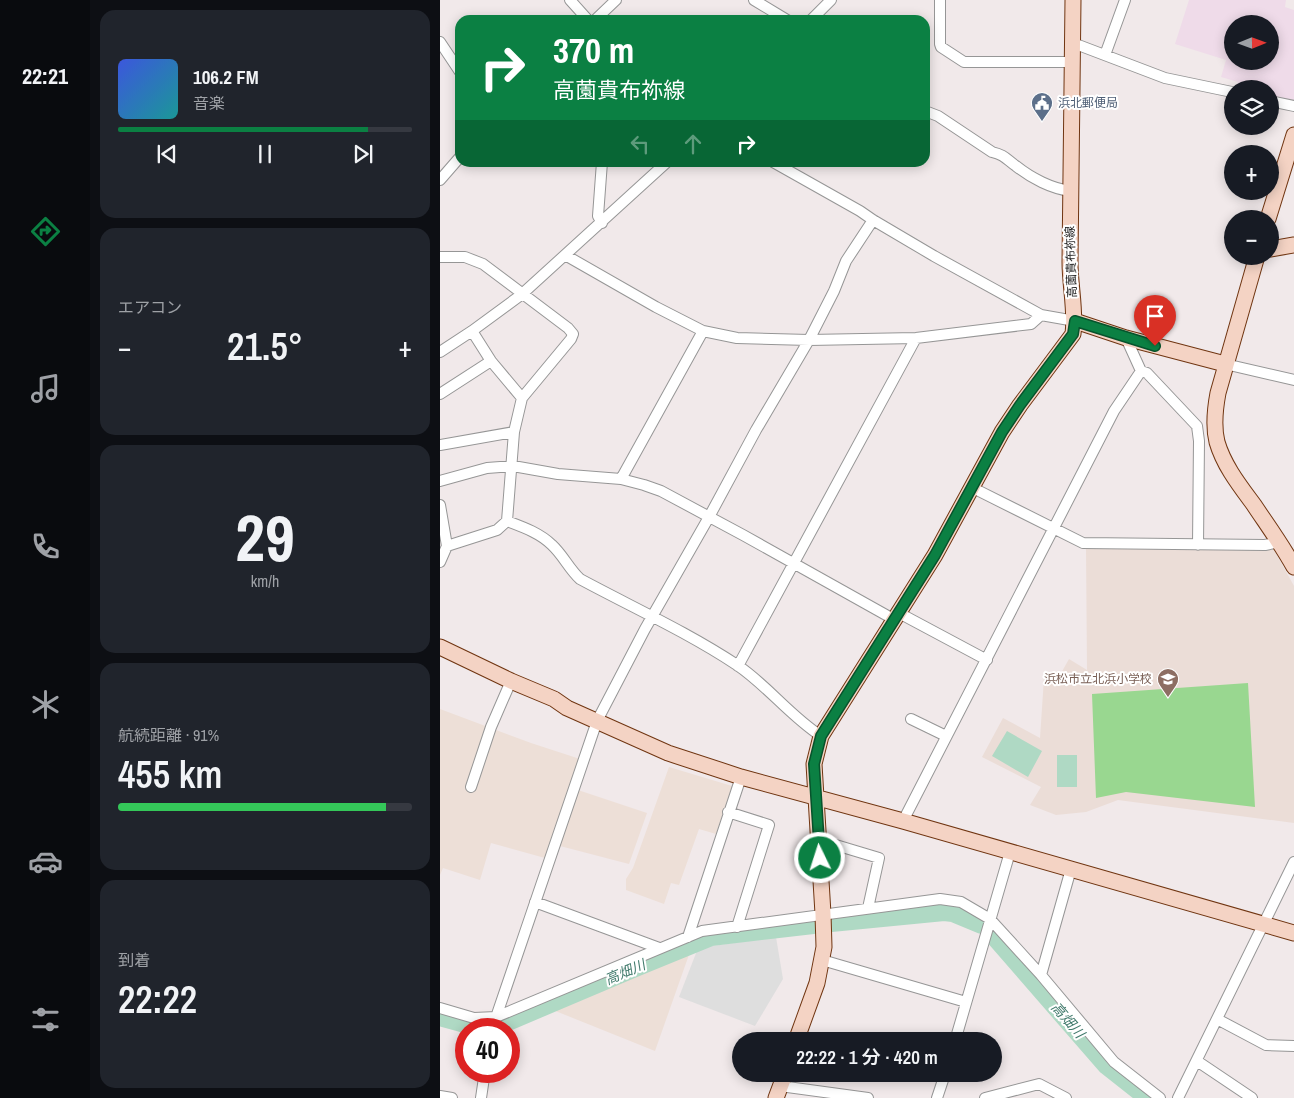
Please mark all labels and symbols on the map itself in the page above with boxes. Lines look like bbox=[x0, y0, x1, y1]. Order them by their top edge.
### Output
north arrow bbox=[1224, 15, 1279, 70]
public building icon: 浜北郵便局 bbox=[1030, 91, 1054, 122]
place label: 浜北郵便局 bbox=[1058, 95, 1118, 111]
street label: 高薗貴布祢線 bbox=[1062, 226, 1080, 298]
pin bbox=[1134, 295, 1176, 346]
school or university icon: 浜松市立北浜小学校 bbox=[1156, 667, 1180, 698]
place label: 浜松市立北浜小学校 bbox=[1044, 671, 1152, 687]
position arrow bbox=[793, 831, 845, 883]
water label: 高畑川 bbox=[602, 955, 650, 988]
water label: 高畑川 bbox=[1047, 998, 1090, 1043]
speed limit sign: 40 bbox=[455, 1018, 520, 1083]

